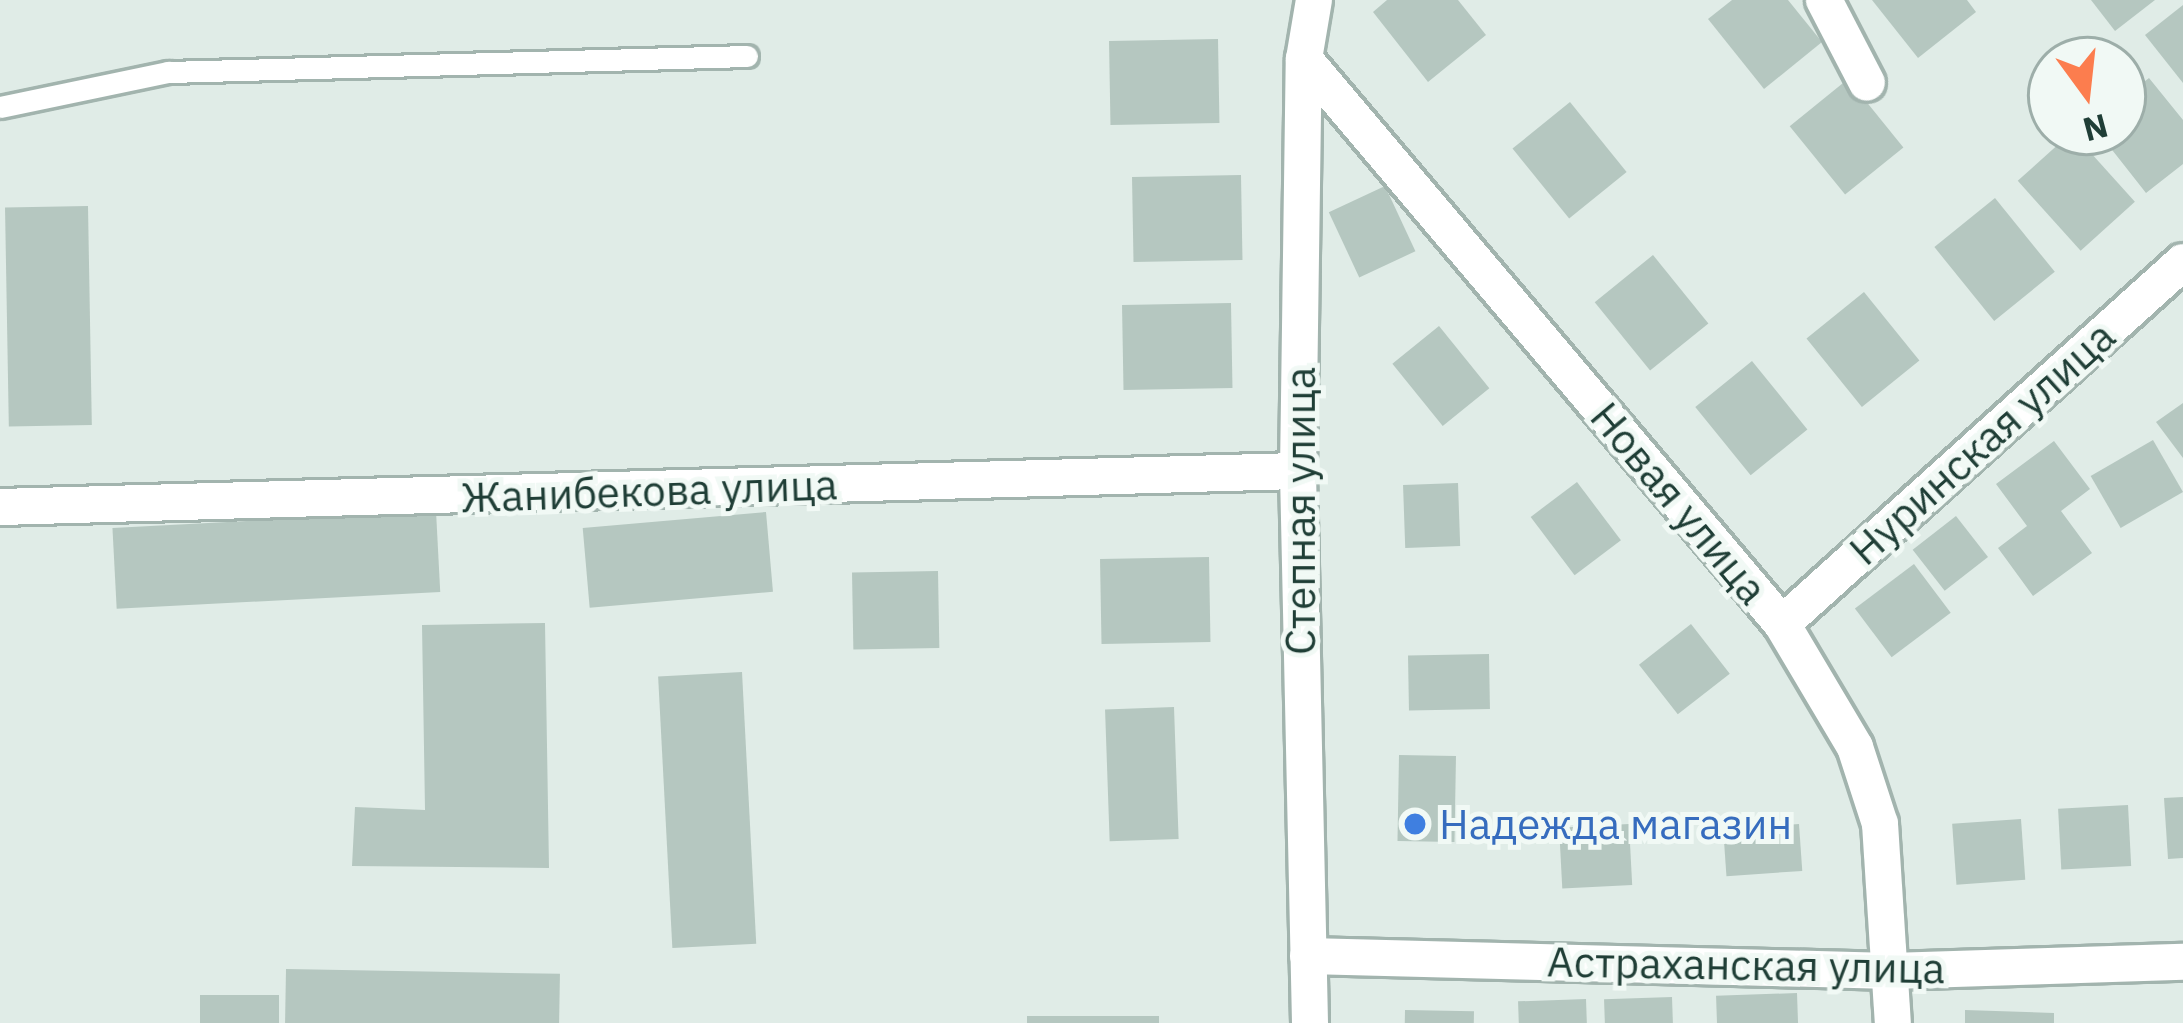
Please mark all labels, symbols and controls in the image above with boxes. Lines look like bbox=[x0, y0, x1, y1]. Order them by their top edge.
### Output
north arrow bbox=[2027, 36, 2147, 156]
text: N bbox=[2079, 104, 2113, 152]
street label: Нуринская улица bbox=[1839, 311, 2125, 575]
street label: Степная улица bbox=[1275, 367, 1325, 655]
street label: Новая улица bbox=[1580, 392, 1778, 614]
street label: Жанибекова улица bbox=[460, 459, 838, 523]
place label: Надежда магазин bbox=[1439, 799, 1792, 849]
marker: Надежда магазин bbox=[1402, 811, 1428, 837]
street label: Астраханская улица bbox=[1546, 936, 1946, 994]

